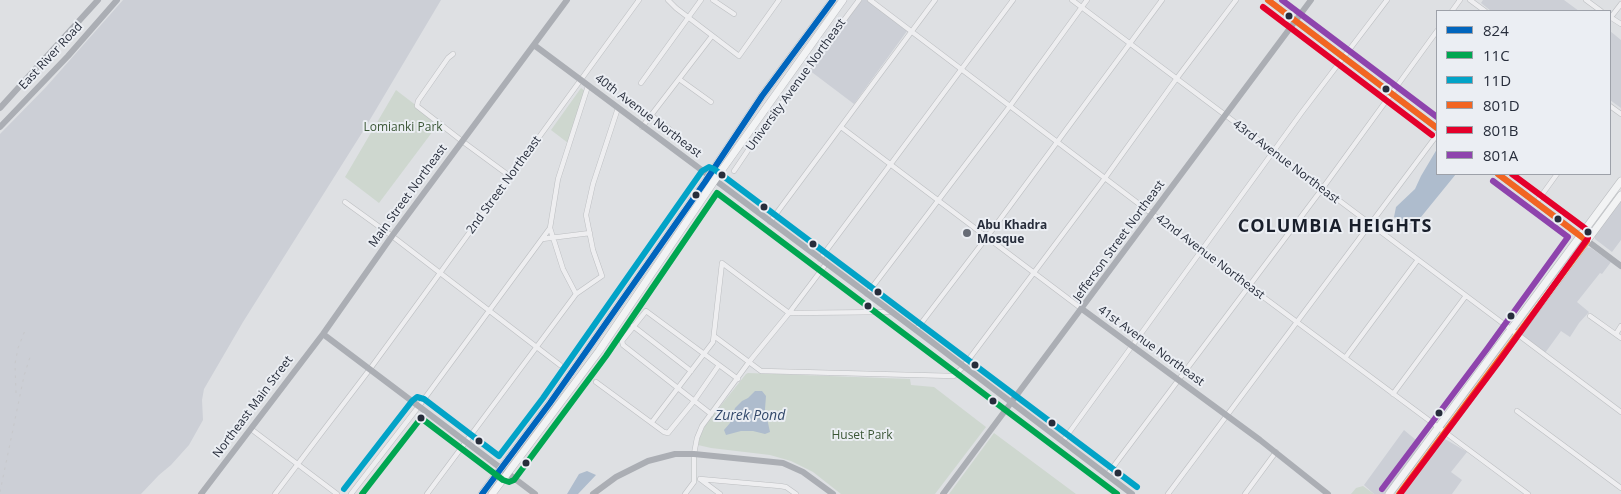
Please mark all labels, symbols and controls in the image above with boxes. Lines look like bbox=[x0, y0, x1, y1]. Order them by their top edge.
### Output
legend bbox=[1436, 10, 1611, 175]
unlabelled marker bbox=[1284, 11, 1294, 21]
street label: University Avenue Northeast bbox=[743, 16, 849, 154]
street label: East River Road bbox=[16, 20, 86, 92]
text: 824 bbox=[1483, 20, 1509, 40]
text: 11C bbox=[1483, 45, 1510, 65]
text: 11D bbox=[1483, 70, 1511, 90]
street label: 40th Avenue Northeast bbox=[592, 71, 704, 161]
unlabelled marker bbox=[1381, 84, 1391, 94]
text: 801D bbox=[1483, 95, 1520, 115]
street label: 43rd Avenue Northeast bbox=[1230, 117, 1342, 207]
text: 801B bbox=[1483, 120, 1518, 140]
park label: Lomianki Park bbox=[363, 121, 443, 135]
street label: 2nd Street Northeast bbox=[464, 133, 544, 237]
street label: Main Street Northeast bbox=[366, 142, 450, 250]
text: 801A bbox=[1483, 145, 1518, 165]
unlabelled marker bbox=[717, 170, 727, 180]
street label: Jefferson Street Northeast bbox=[1070, 178, 1168, 304]
unlabelled marker bbox=[691, 190, 701, 200]
unlabelled marker bbox=[759, 202, 769, 212]
street label: 42nd Avenue Northeast bbox=[1153, 211, 1267, 303]
unlabelled marker bbox=[1553, 214, 1563, 224]
district label: COLUMBIA HEIGHTS bbox=[1236, 216, 1434, 238]
place label: Abu Khadra Mosque bbox=[977, 219, 1047, 247]
marker: Abu Khadra Mosque bbox=[961, 227, 973, 239]
unlabelled marker bbox=[1583, 227, 1593, 237]
unlabelled marker bbox=[808, 239, 818, 249]
unlabelled marker bbox=[873, 287, 883, 297]
unlabelled marker bbox=[863, 301, 873, 311]
street label: 41st Avenue Northeast bbox=[1095, 303, 1207, 389]
unlabelled marker bbox=[1506, 311, 1516, 321]
street label: Northeast Main Street bbox=[210, 353, 296, 461]
unlabelled marker bbox=[970, 360, 980, 370]
unlabelled marker bbox=[988, 396, 998, 406]
water label: Zurek Pond bbox=[715, 408, 785, 424]
unlabelled marker bbox=[1434, 408, 1444, 418]
unlabelled marker bbox=[416, 413, 426, 423]
unlabelled marker bbox=[1047, 418, 1057, 428]
park label: Huset Park bbox=[831, 429, 893, 443]
unlabelled marker bbox=[474, 436, 484, 446]
unlabelled marker bbox=[521, 458, 531, 468]
unlabelled marker bbox=[1113, 468, 1123, 478]

